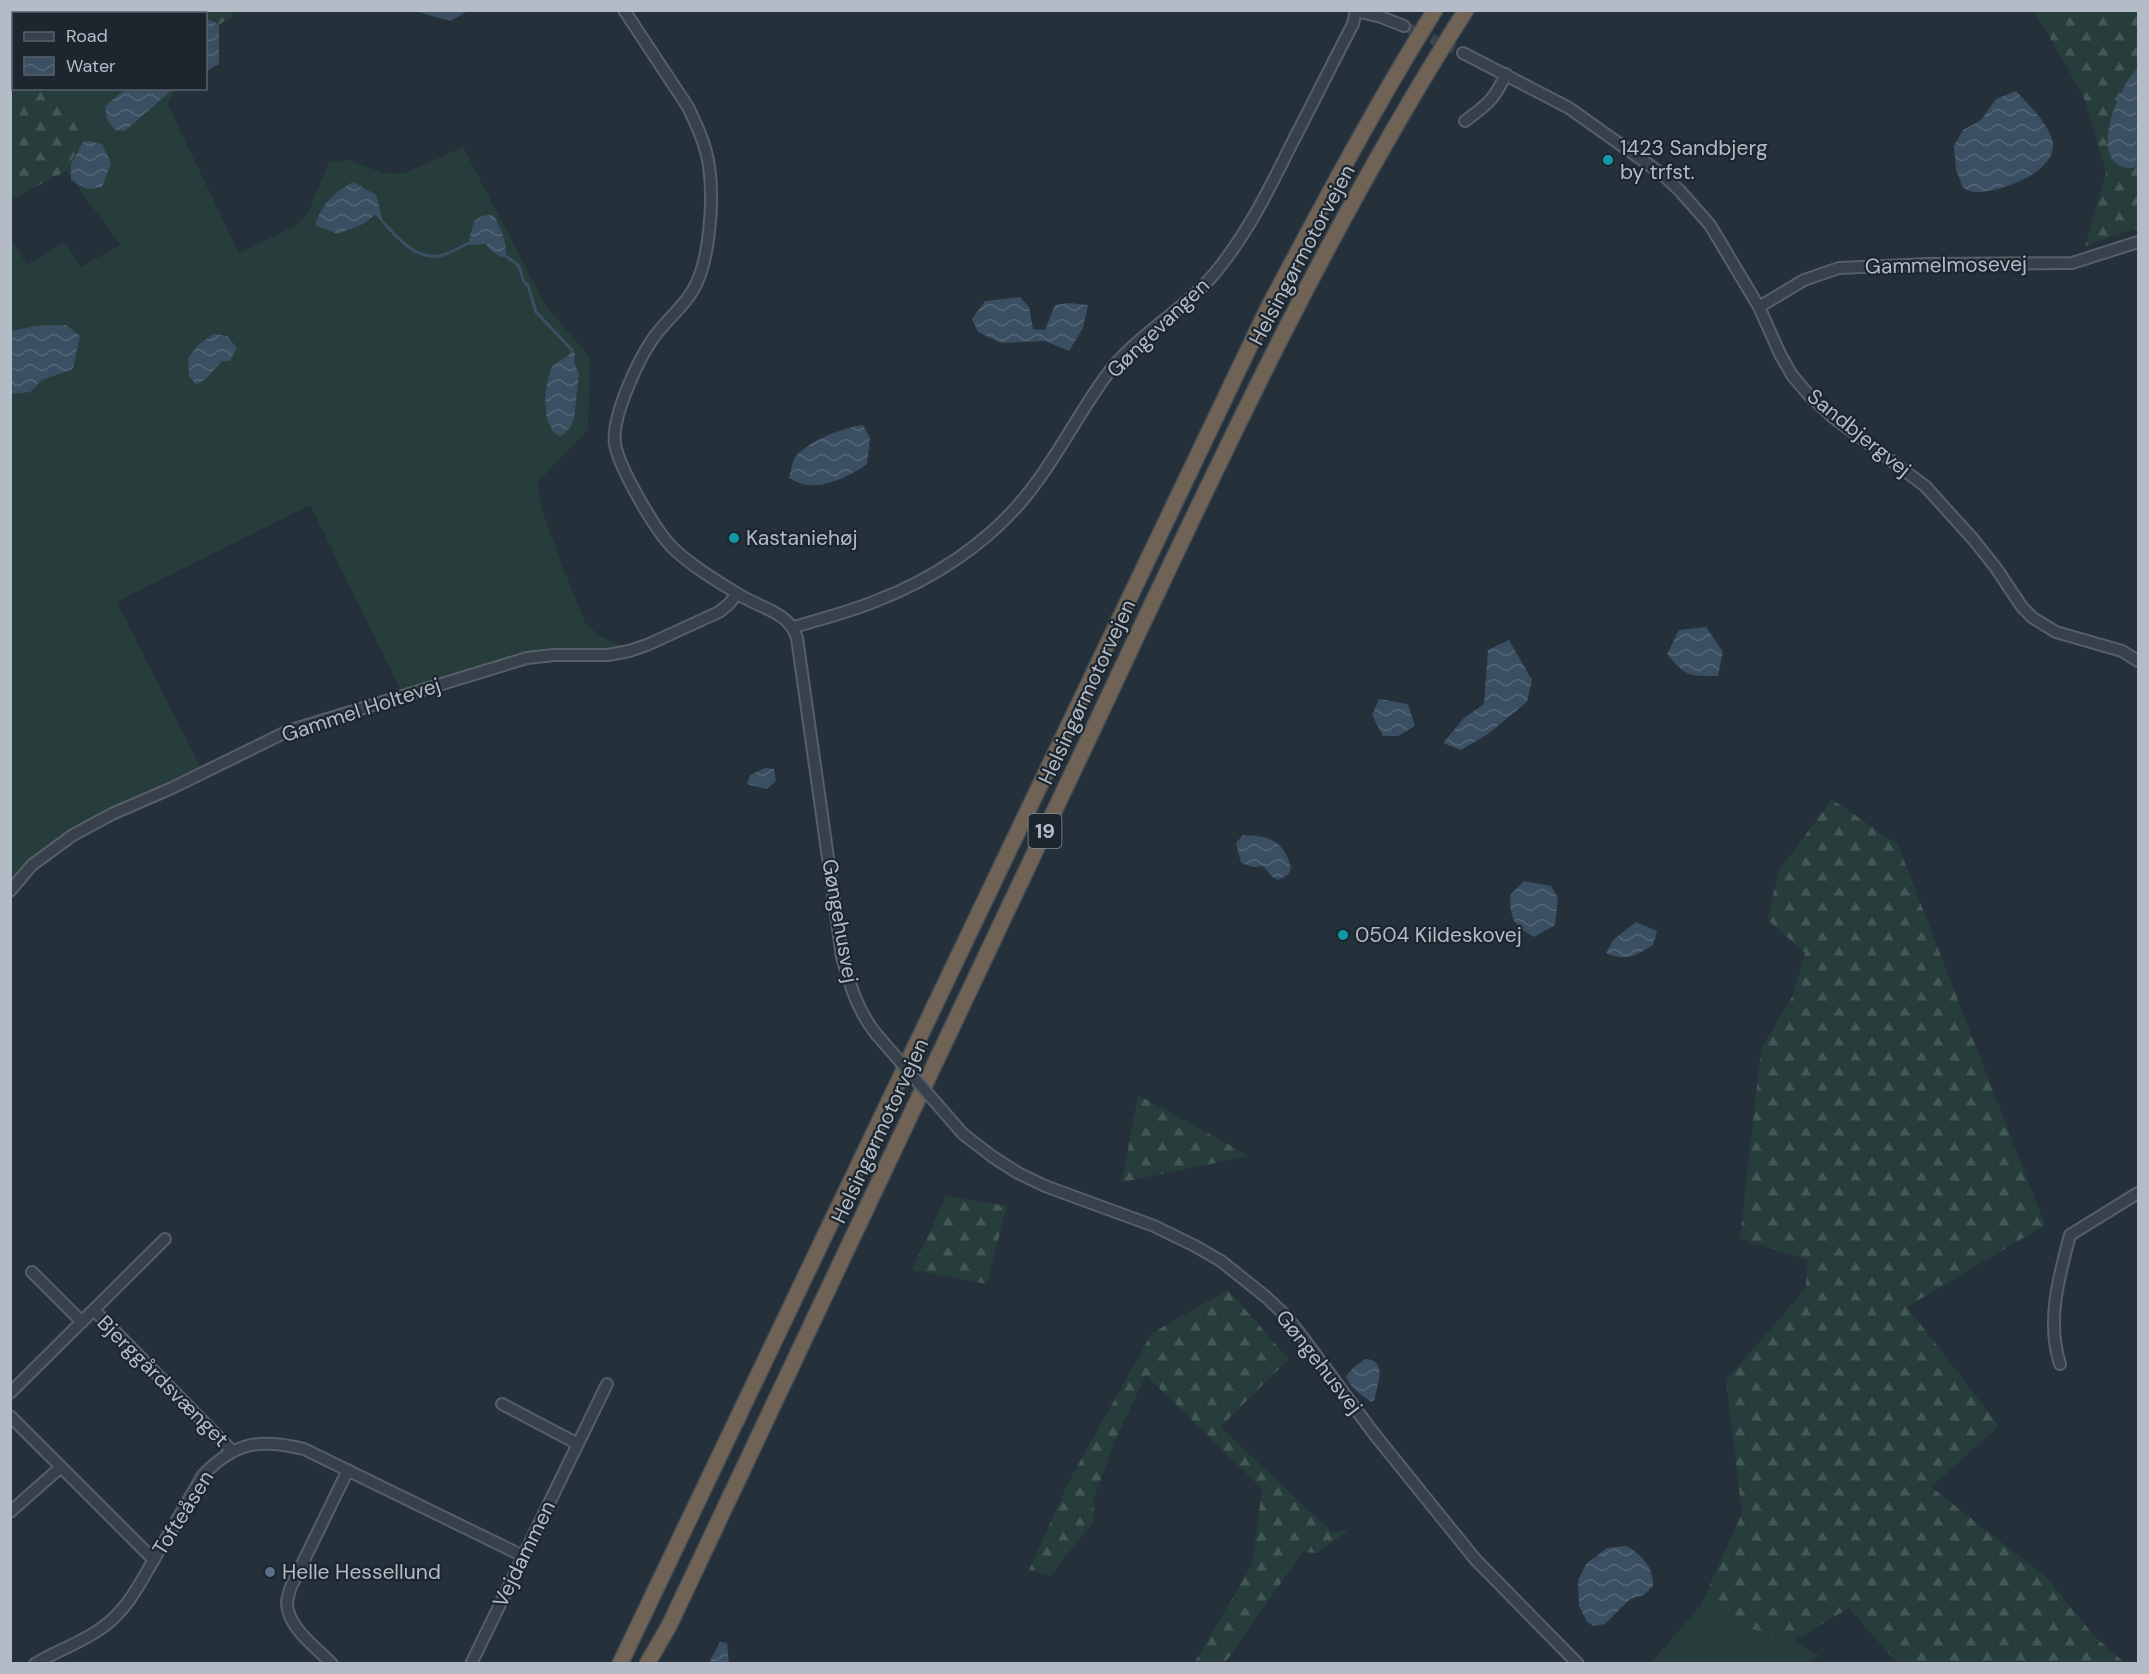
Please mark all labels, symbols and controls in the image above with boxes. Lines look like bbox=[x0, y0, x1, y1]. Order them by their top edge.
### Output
legend bbox=[12, 12, 207, 90]
text: Road bbox=[66, 24, 108, 48]
text: Water bbox=[66, 54, 116, 78]
place label: 1423 Sandbjerg by trfst. bbox=[1620, 134, 1768, 186]
marker: 1423 Sandbjerg by trfst. bbox=[1601, 153, 1615, 167]
street label: Helsingørmotorvejen bbox=[1242, 160, 1362, 350]
street label: Gammelmosevej bbox=[1865, 250, 2027, 280]
street label: Gøngevangen bbox=[1101, 272, 1215, 384]
street label: Sandbjergvej bbox=[1801, 383, 1917, 483]
place label: Kastaniehøj bbox=[746, 524, 858, 552]
marker: Kastaniehøj bbox=[727, 531, 741, 545]
street label: Helsingørmotorvejen bbox=[1032, 595, 1142, 789]
street label: Gammel Holtevej bbox=[278, 671, 444, 749]
road number: 19 bbox=[1028, 814, 1062, 848]
street label: Gøngehusvej bbox=[815, 857, 865, 985]
place label: 0504 Kildeskovej bbox=[1355, 921, 1522, 949]
marker: 0504 Kildeskovej bbox=[1336, 928, 1350, 942]
street label: Helsingørmotorvejen bbox=[825, 1034, 935, 1228]
street label: Gøngehusvej bbox=[1269, 1304, 1369, 1420]
street label: Bjerggårdsvænget bbox=[91, 1309, 235, 1453]
street label: Tofteåsen bbox=[146, 1465, 220, 1561]
street label: Vejdammen bbox=[486, 1496, 562, 1612]
place label: Helle Hessellund bbox=[282, 1558, 441, 1586]
marker: Helle Hessellund bbox=[263, 1565, 277, 1579]

